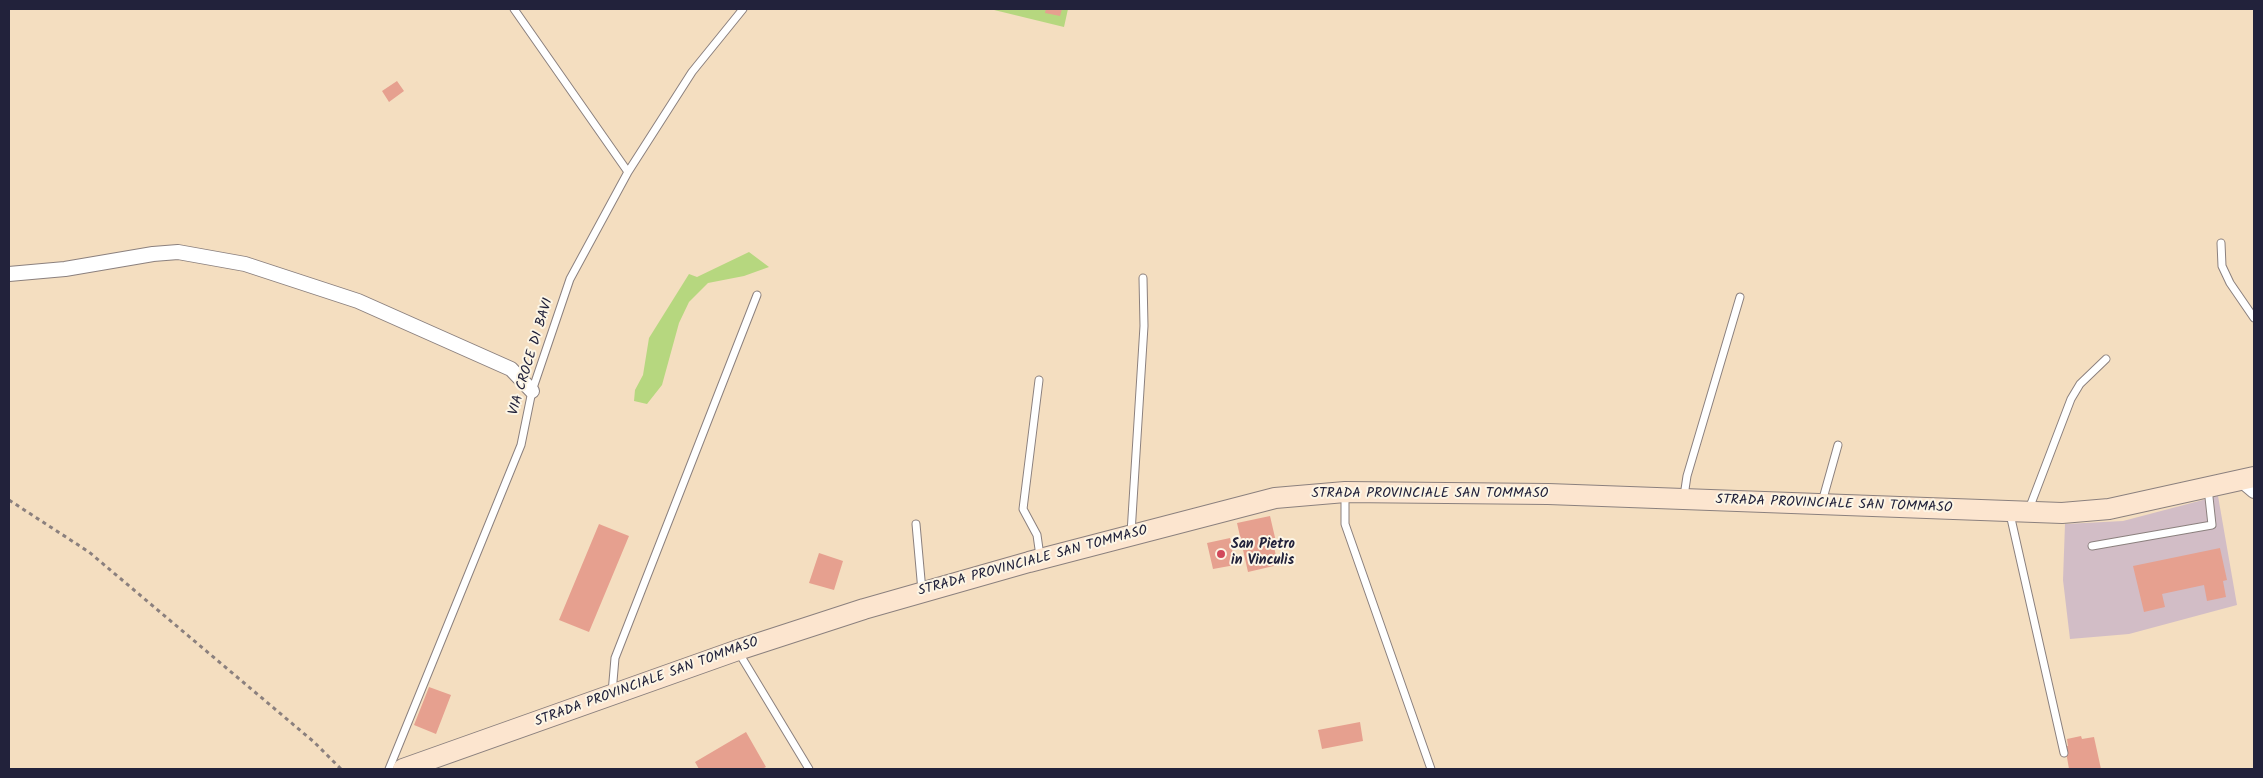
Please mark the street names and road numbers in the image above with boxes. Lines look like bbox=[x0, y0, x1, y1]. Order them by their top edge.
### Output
street label: VIA CROCE DI BAVI bbox=[506, 296, 558, 418]
street label: STRADA PROVINCIALE SAN TOMMASO bbox=[1312, 487, 1548, 503]
street label: STRADA PROVINCIALE SAN TOMMASO bbox=[1715, 492, 1953, 518]
street label: STRADA PROVINCIALE SAN TOMMASO bbox=[916, 523, 1150, 601]
street label: STRADA PROVINCIALE SAN TOMMASO bbox=[533, 635, 761, 731]

